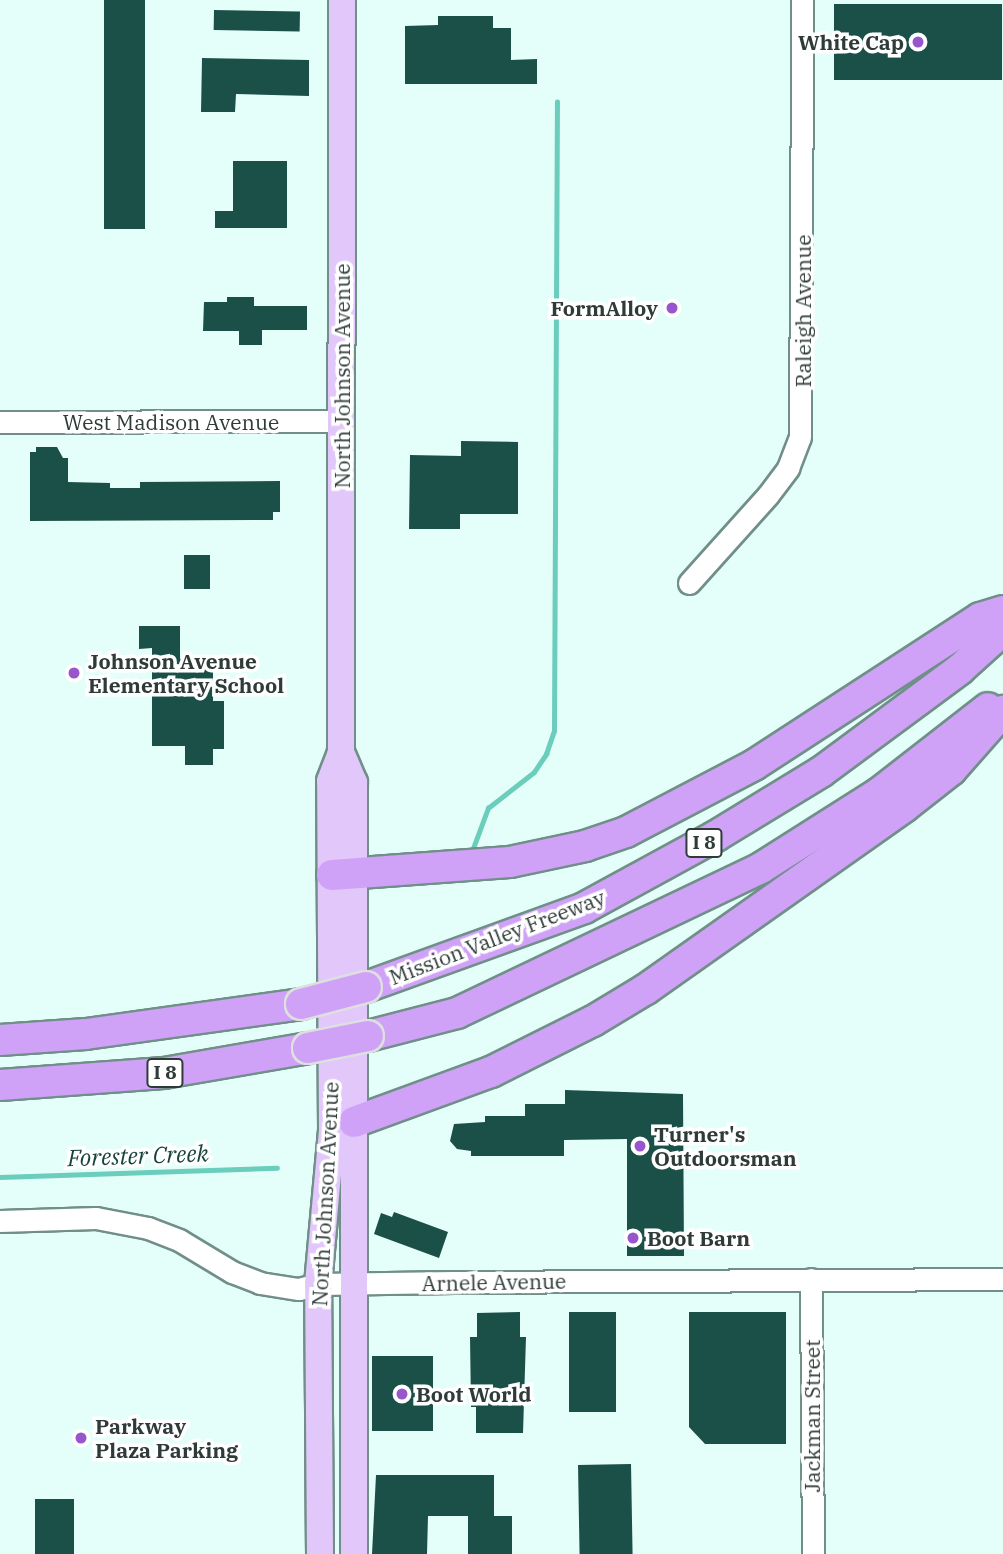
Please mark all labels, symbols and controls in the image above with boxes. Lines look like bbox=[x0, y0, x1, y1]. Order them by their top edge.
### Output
place label: White Cap bbox=[798, 29, 904, 55]
marker: White Cap bbox=[910, 34, 926, 50]
street label: Raleigh Avenue bbox=[790, 235, 816, 387]
street label: North Johnson Avenue bbox=[329, 264, 355, 488]
place label: FormAlloy bbox=[550, 295, 658, 321]
marker: FormAlloy bbox=[664, 300, 680, 316]
street label: West Madison Avenue bbox=[63, 409, 279, 435]
place label: Johnson Avenue Elementary School bbox=[88, 648, 284, 698]
marker: Johnson Avenue Elementary School bbox=[66, 665, 82, 681]
road number: I 8 bbox=[685, 828, 723, 858]
street label: Mission Valley Freeway bbox=[386, 884, 608, 990]
road number: I 8 bbox=[146, 1058, 184, 1088]
street label: North Johnson Avenue bbox=[307, 1081, 343, 1307]
place label: Turner's Outdoorsman bbox=[654, 1121, 797, 1171]
marker: Turner's Outdoorsman bbox=[632, 1138, 648, 1154]
water label: Forester Creek bbox=[67, 1139, 209, 1171]
place label: Boot Barn bbox=[647, 1225, 750, 1251]
marker: Boot Barn bbox=[625, 1230, 641, 1246]
street label: Arnele Avenue bbox=[421, 1268, 567, 1296]
street label: Jackman Street bbox=[799, 1340, 825, 1492]
place label: Boot World bbox=[416, 1381, 531, 1407]
marker: Boot World bbox=[394, 1386, 410, 1402]
place label: Parkway Plaza Parking bbox=[95, 1413, 238, 1463]
marker: Parkway Plaza Parking bbox=[73, 1430, 89, 1446]

